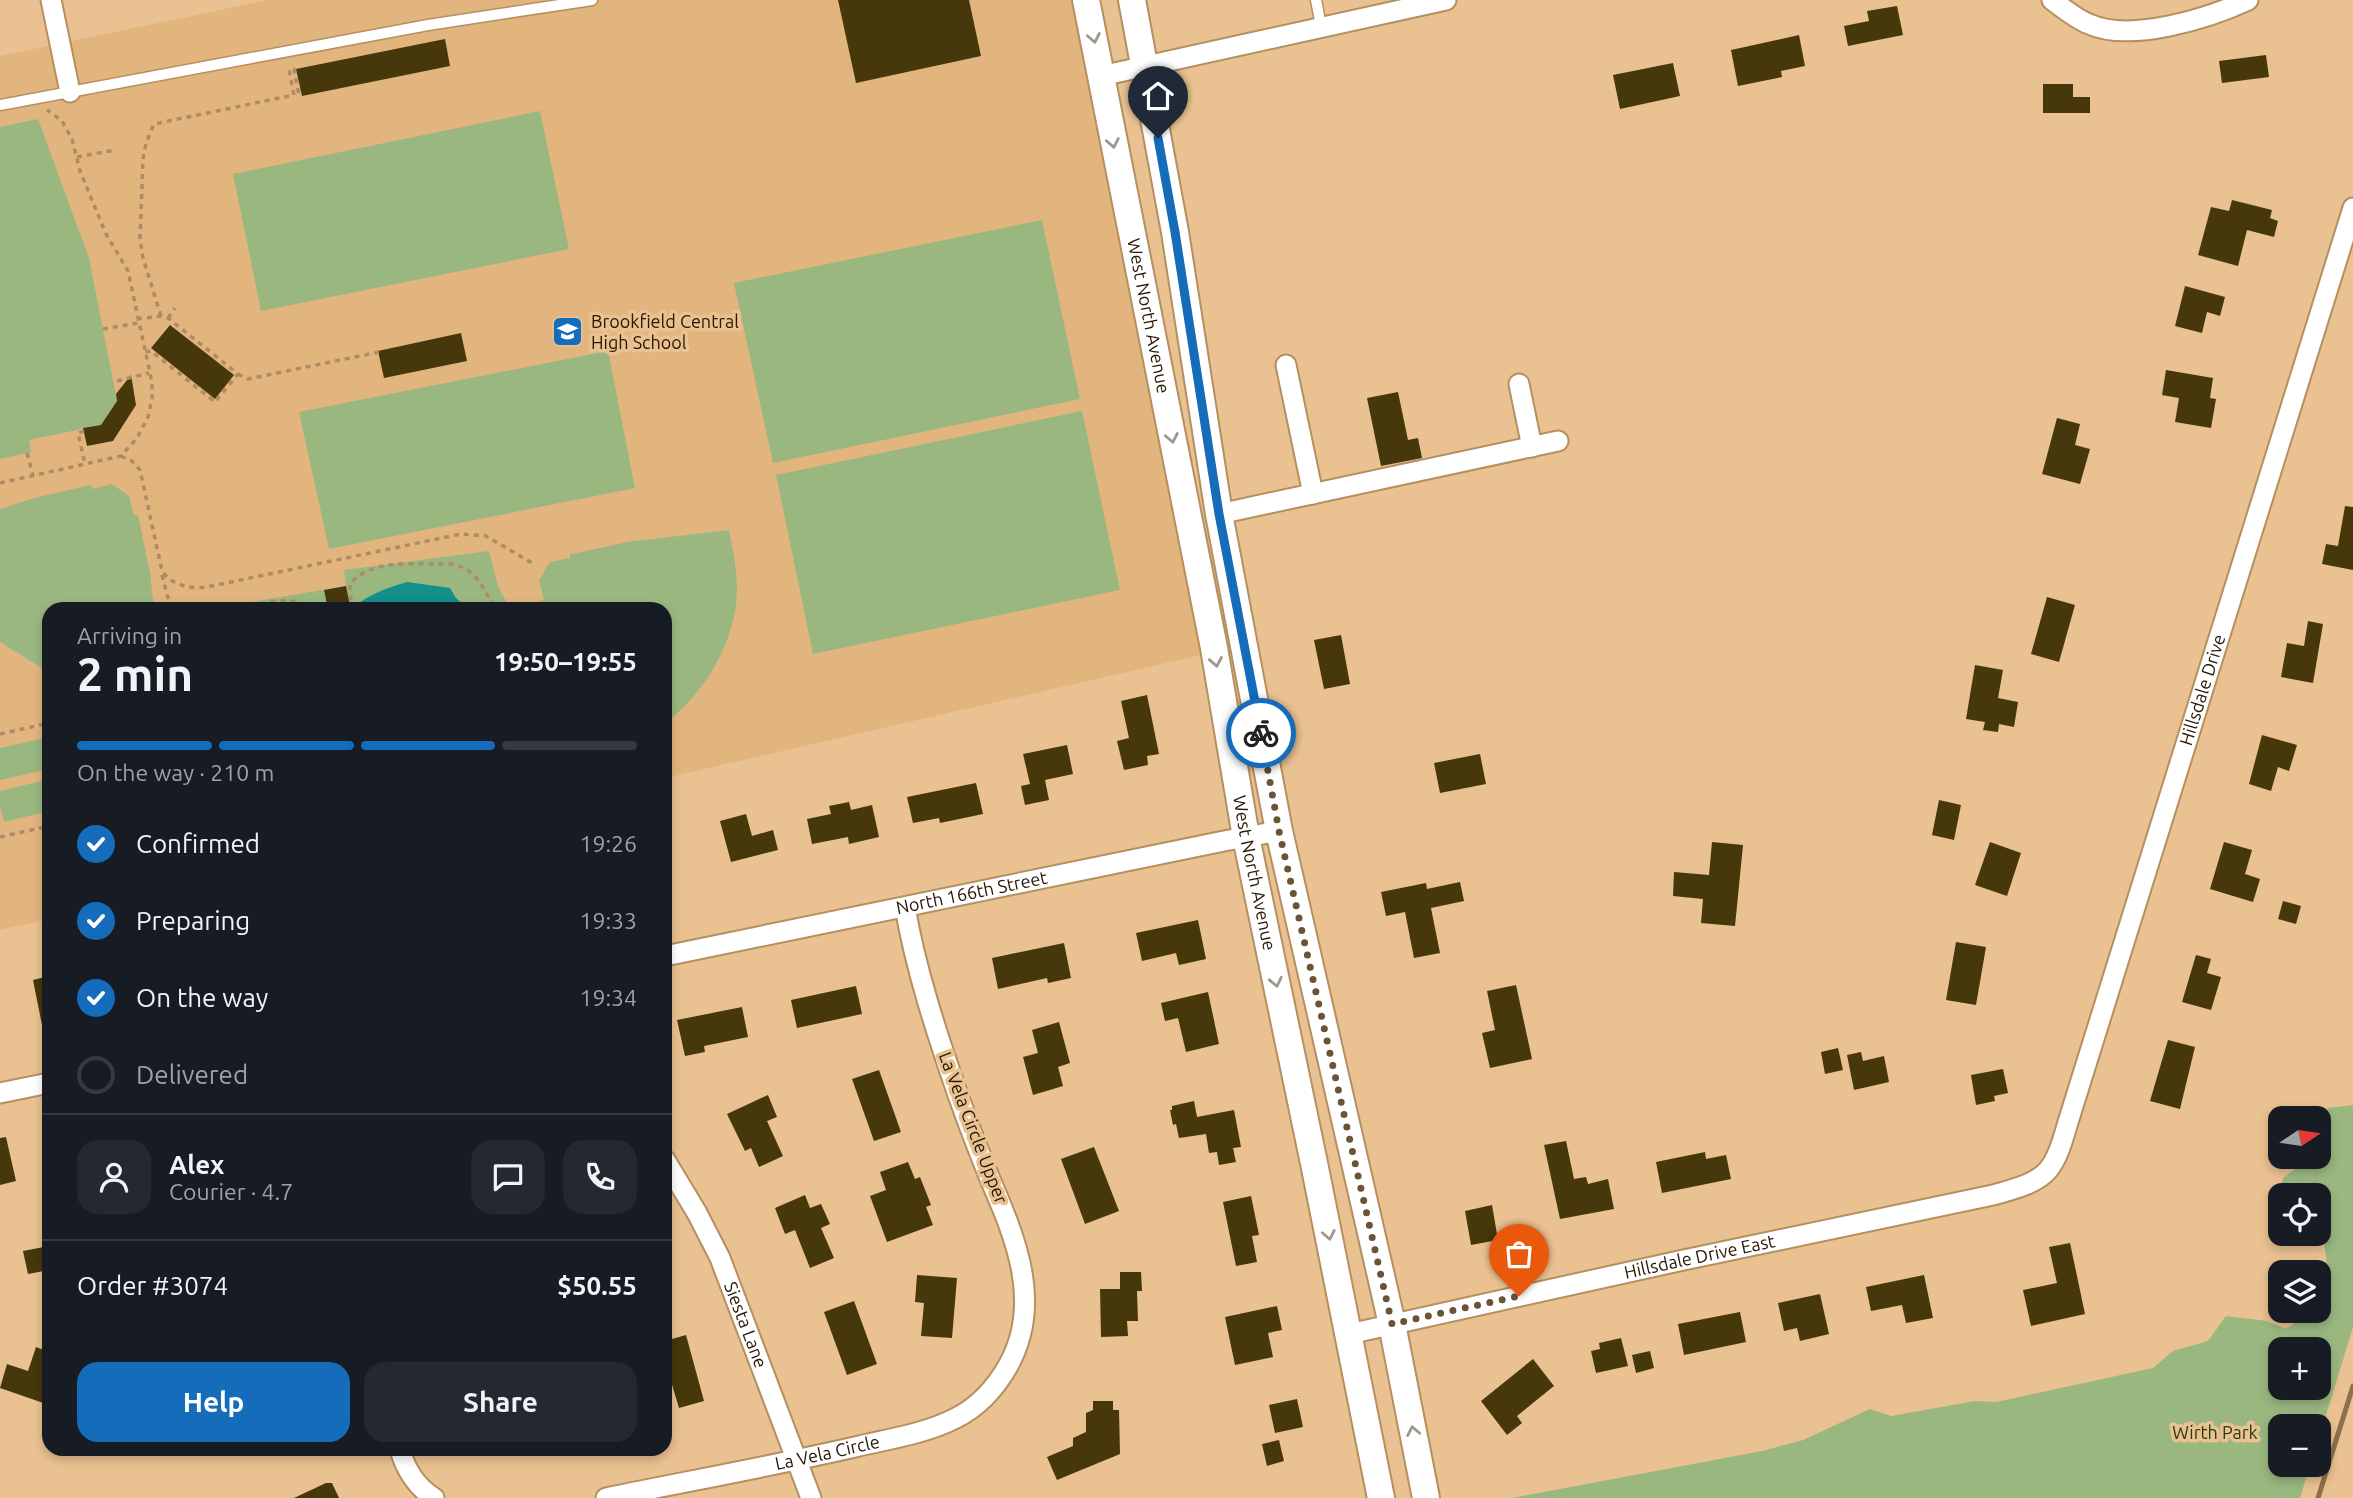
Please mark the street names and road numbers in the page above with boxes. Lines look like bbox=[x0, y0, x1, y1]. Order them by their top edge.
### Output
street label: West North Avenue bbox=[1124, 236, 1174, 395]
street label: Hillsdale Drive bbox=[2175, 632, 2229, 748]
street label: West North Avenue bbox=[1230, 794, 1280, 952]
street label: North 166th Street bbox=[894, 867, 1049, 917]
street label: La Vela Circle Upper bbox=[936, 1049, 1012, 1206]
street label: Hillsdale Drive East bbox=[1622, 1230, 1777, 1282]
street label: Siesta Lane bbox=[721, 1279, 772, 1370]
street label: La Vela Circle bbox=[773, 1431, 881, 1473]

